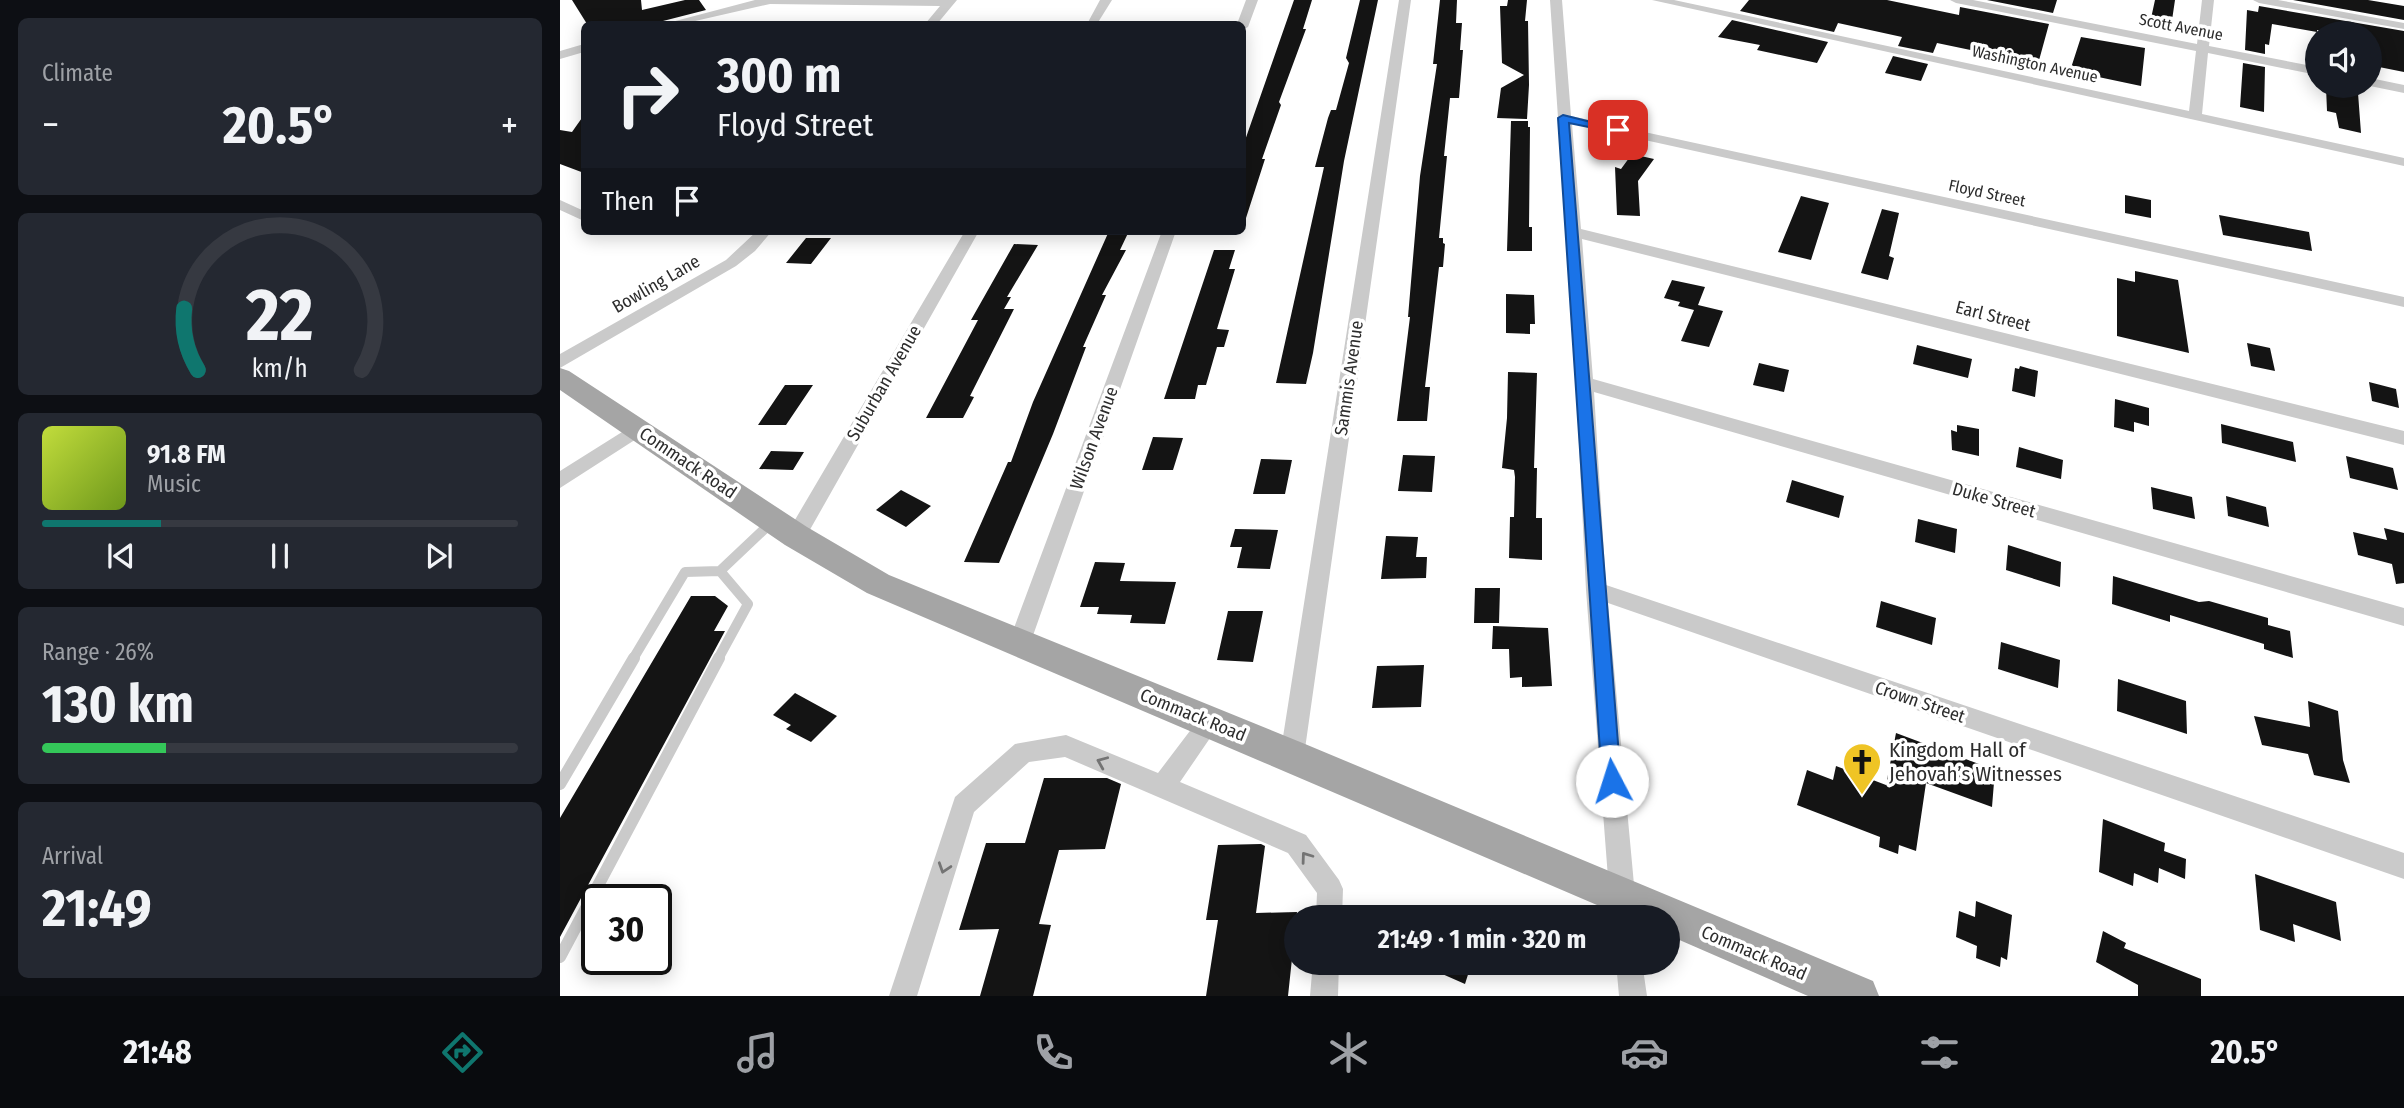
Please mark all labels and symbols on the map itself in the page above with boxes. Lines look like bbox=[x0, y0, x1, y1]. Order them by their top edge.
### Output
street label: Scott Avenue bbox=[2137, 10, 2225, 44]
street label: Washington Avenue bbox=[1970, 41, 2100, 87]
pin bbox=[1588, 100, 1648, 160]
street label: Floyd Street bbox=[1947, 176, 2028, 211]
street label: Bowling Lane bbox=[608, 250, 704, 318]
street label: Earl Street bbox=[1953, 296, 2033, 336]
street label: Sammis Avenue bbox=[1330, 319, 1368, 437]
street label: Suburban Avenue bbox=[842, 321, 926, 445]
street label: Wilson Avenue bbox=[1065, 384, 1123, 492]
street label: Commack Road bbox=[635, 422, 741, 504]
street label: Duke Street bbox=[1950, 478, 2038, 522]
street label: Crown Street bbox=[1872, 676, 1968, 728]
street label: Commack Road bbox=[1137, 684, 1249, 746]
place label: Kingdom Hall of Jehovah’s Witnesses bbox=[1889, 737, 2062, 787]
church icon: Kingdom Hall of Jehovah’s Witnesses bbox=[1841, 741, 1883, 796]
position arrow bbox=[1575, 744, 1649, 818]
one-way arrow bbox=[1097, 756, 1109, 770]
one-way arrow bbox=[1302, 852, 1315, 864]
one-way arrow bbox=[938, 861, 952, 874]
speed limit sign: 30 bbox=[581, 884, 672, 975]
street label: Commack Road bbox=[1698, 921, 1810, 985]

